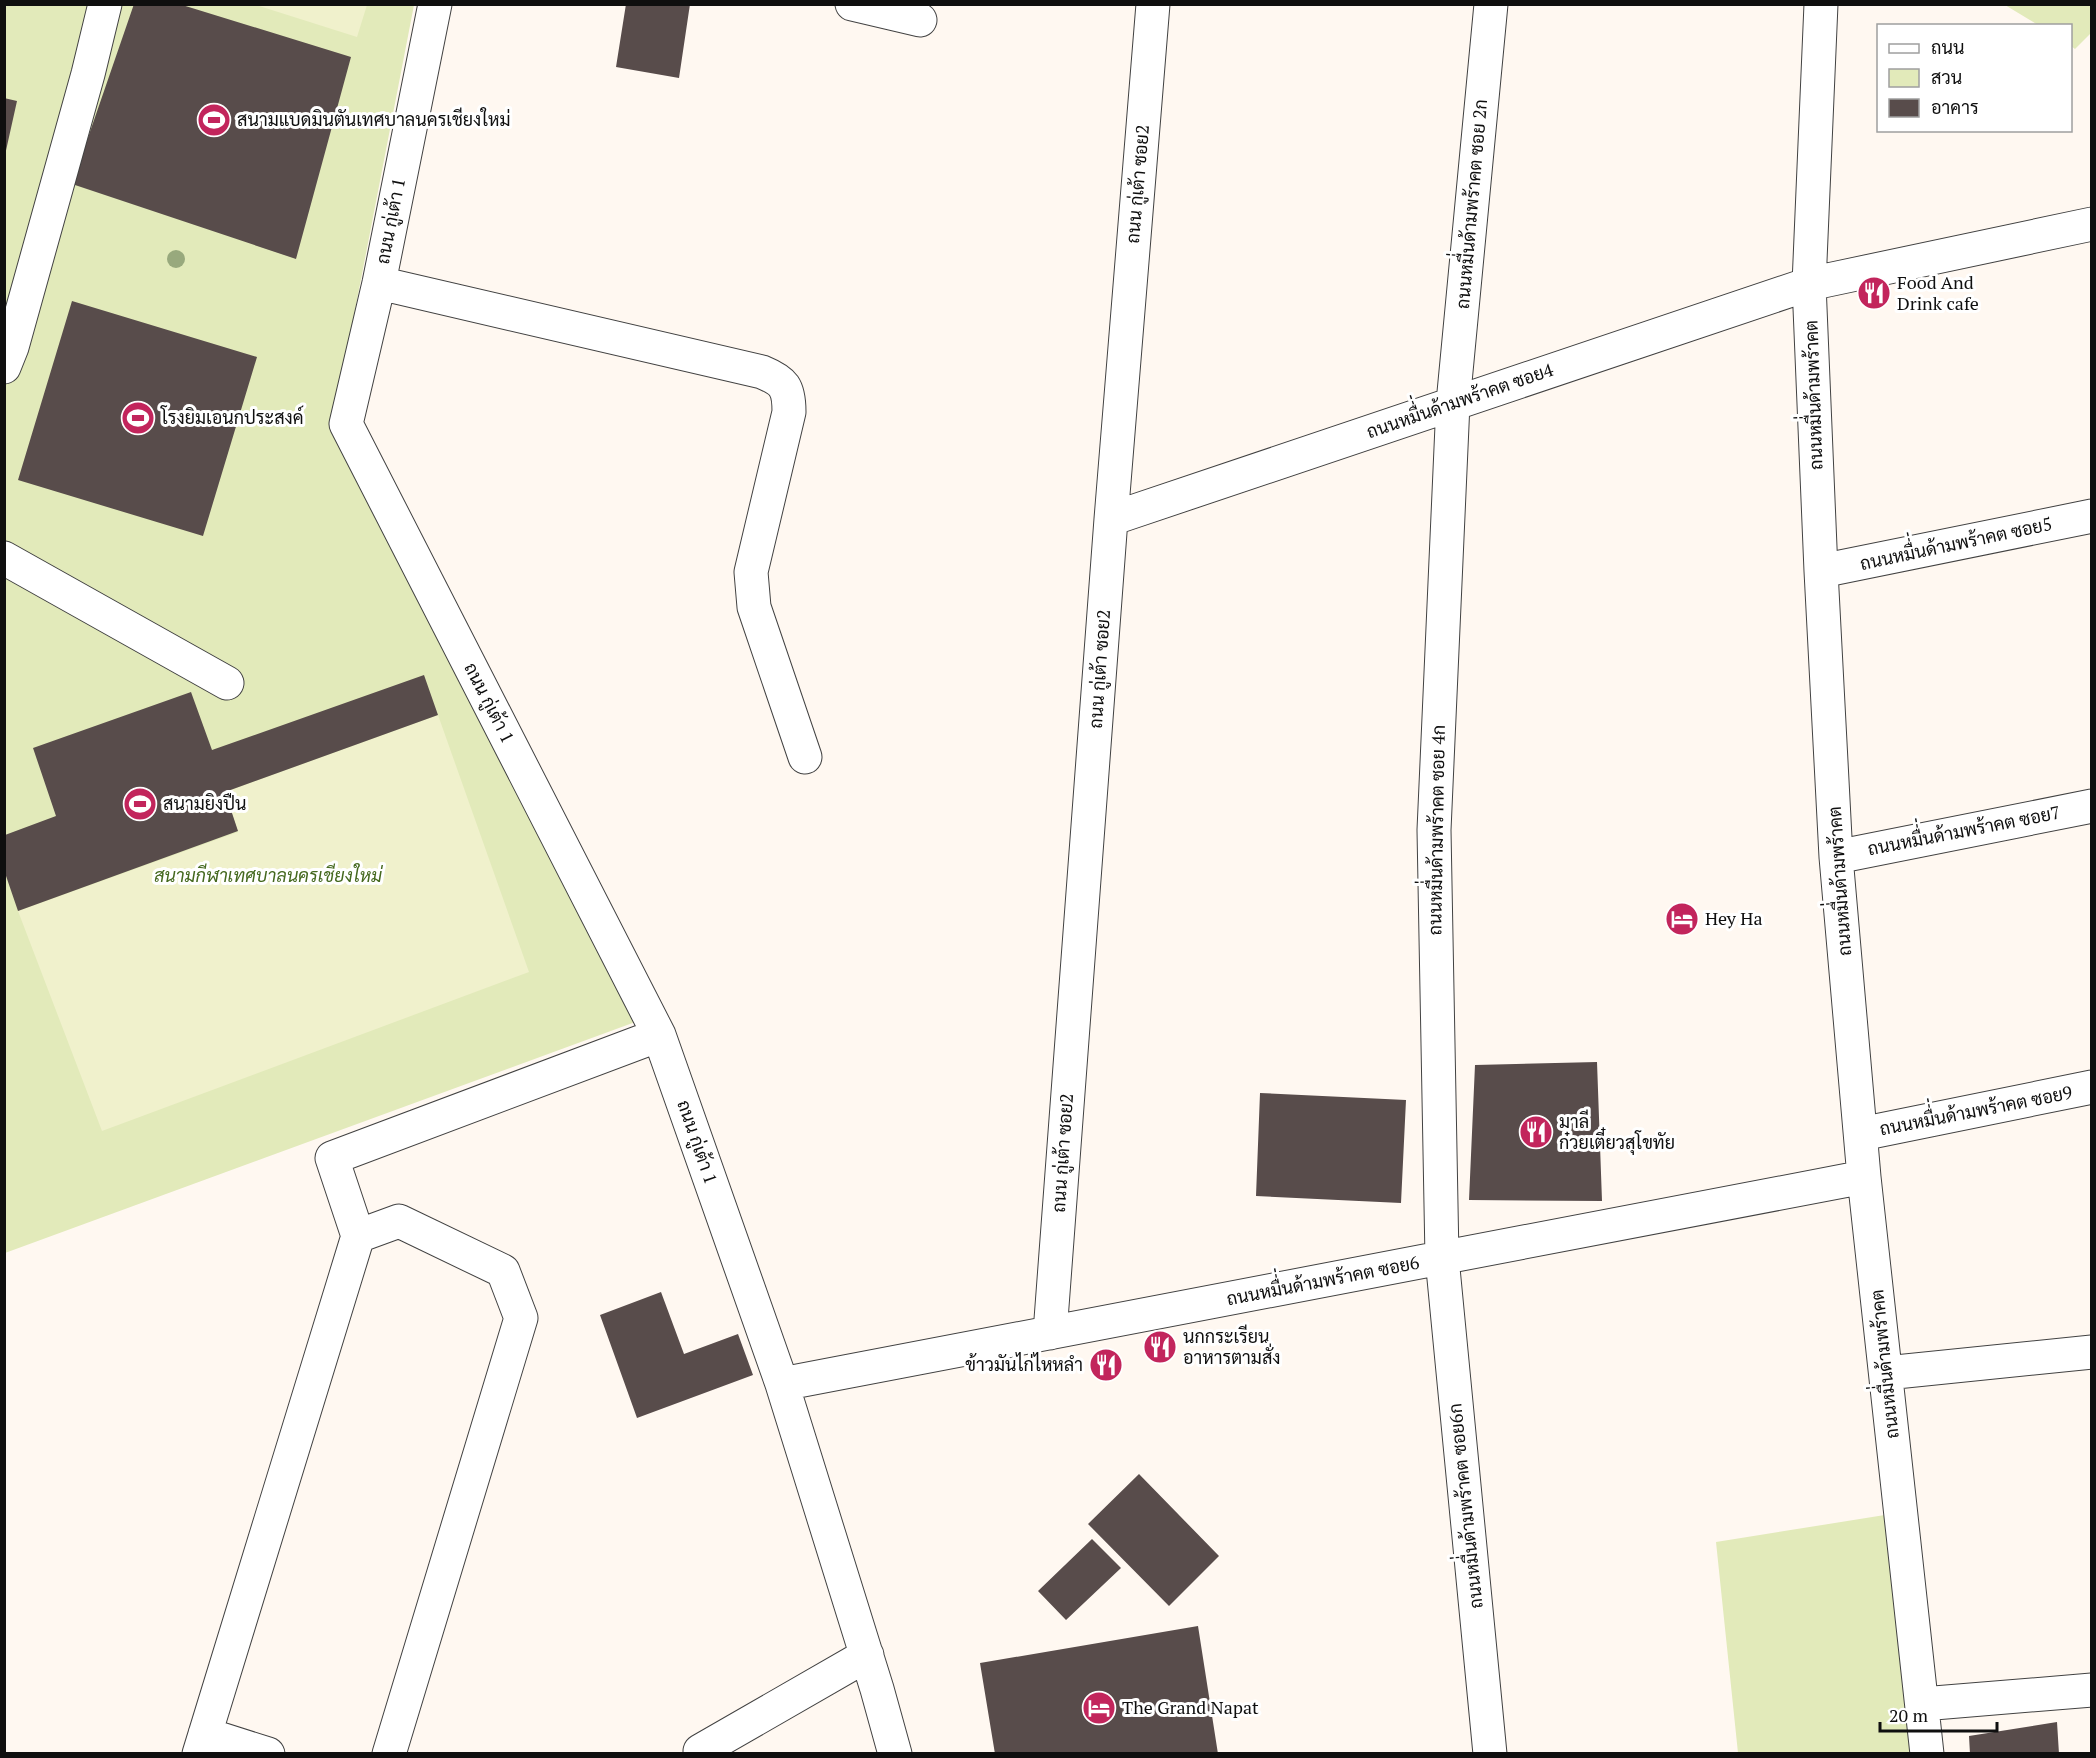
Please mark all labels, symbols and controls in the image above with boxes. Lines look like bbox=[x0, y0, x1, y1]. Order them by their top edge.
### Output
legend bbox=[1877, 24, 2072, 132]
text: ถนน bbox=[1931, 35, 1964, 59]
text: สวน bbox=[1931, 65, 1962, 89]
text: อาคาร bbox=[1931, 95, 1979, 119]
street label: ถนนหมื่่นด้ามพร้าคต ซอย 2ก bbox=[1440, 97, 1492, 310]
sports icon: สนามแบดมินตันเทศบาลนครเชียงใหม่ bbox=[196, 102, 232, 138]
place label: สนามแบดมินตันเทศบาลนครเชียงใหม่ bbox=[237, 107, 511, 131]
street label: ถนน กู่เต้า ซอย2 bbox=[1120, 123, 1156, 245]
street label: ถนน กู่เต้า 1 bbox=[370, 176, 412, 266]
place label: Food And Drink cafe bbox=[1897, 270, 1979, 315]
restaurant icon: Food And Drink cafe bbox=[1856, 275, 1892, 311]
street label: ถนนหมื่่นด้ามพร้าคต bbox=[1788, 320, 1828, 471]
street label: ถนนหมื่่นด้ามพร้าคต ซอย4 bbox=[1360, 347, 1557, 443]
sports icon: โรงยิมเอนกประสงค์ bbox=[120, 400, 156, 436]
place label: โรงยิมเอนกประสงค์ bbox=[160, 405, 304, 429]
street label: ถนนหมื่่นด้ามพร้าคต ซอย5 bbox=[1855, 501, 2054, 575]
street label: ถนน กู่เต้า ซอย2 bbox=[1083, 609, 1117, 729]
street label: ถนน กู่เต้า 1 bbox=[458, 658, 520, 748]
street label: ถนนหมื่่นด้ามพร้าคต ซอย 4ก bbox=[1412, 724, 1450, 935]
sports icon: สนามยิงปืน bbox=[122, 786, 158, 822]
street label: ถนนหมื่่นด้ามพร้าคต ซอย7 bbox=[1863, 790, 2062, 860]
place label: สนามยิงปืน bbox=[163, 791, 246, 815]
street label: ถนนหมื่่นด้ามพร้าคต bbox=[1812, 805, 1856, 957]
park label: สนามกีฬาเทศบาลนครเชียงใหม่ bbox=[154, 863, 383, 887]
hotel icon: Hey Ha bbox=[1664, 901, 1700, 937]
place label: Hey Ha bbox=[1705, 906, 1763, 930]
street label: ถนนหมื่่นด้ามพร้าคต ซอย9 bbox=[1875, 1070, 2074, 1140]
street label: ถนน กู่เต้า ซอย2 bbox=[1046, 1093, 1080, 1213]
street label: ถนน กู่เต้า 1 bbox=[670, 1096, 724, 1188]
place label: มาลี ก๋วยเตี๋ยวสุโขทัย bbox=[1559, 1109, 1675, 1155]
restaurant icon: มาลี ก๋วยเตี๋ยวสุโขทัย bbox=[1518, 1114, 1554, 1150]
street label: ถนนหมื่่นด้ามพร้าคต ซอย6 bbox=[1222, 1239, 1422, 1310]
street label: ถนนหมื่่นด้ามพร้าคต bbox=[1854, 1288, 1904, 1441]
place label: นกกระเรียน อาหารตามสั่ง bbox=[1183, 1324, 1281, 1369]
restaurant icon: นกกระเรียน อาหารตามสั่ง bbox=[1142, 1329, 1178, 1365]
restaurant icon: ข้าวมันไก่ไหหลำ bbox=[1088, 1347, 1124, 1383]
place label: ข้าวมันไก่ไหหลำ bbox=[965, 1352, 1083, 1376]
street label: ถนนหมื่่นด้ามพร้าคต ซอย6ก bbox=[1432, 1402, 1488, 1611]
hotel icon: The Grand Napat bbox=[1081, 1690, 1117, 1726]
place label: The Grand Napat bbox=[1122, 1695, 1259, 1719]
scale bar bbox=[1880, 1695, 1997, 1733]
text: 20 m bbox=[1889, 1703, 1929, 1727]

